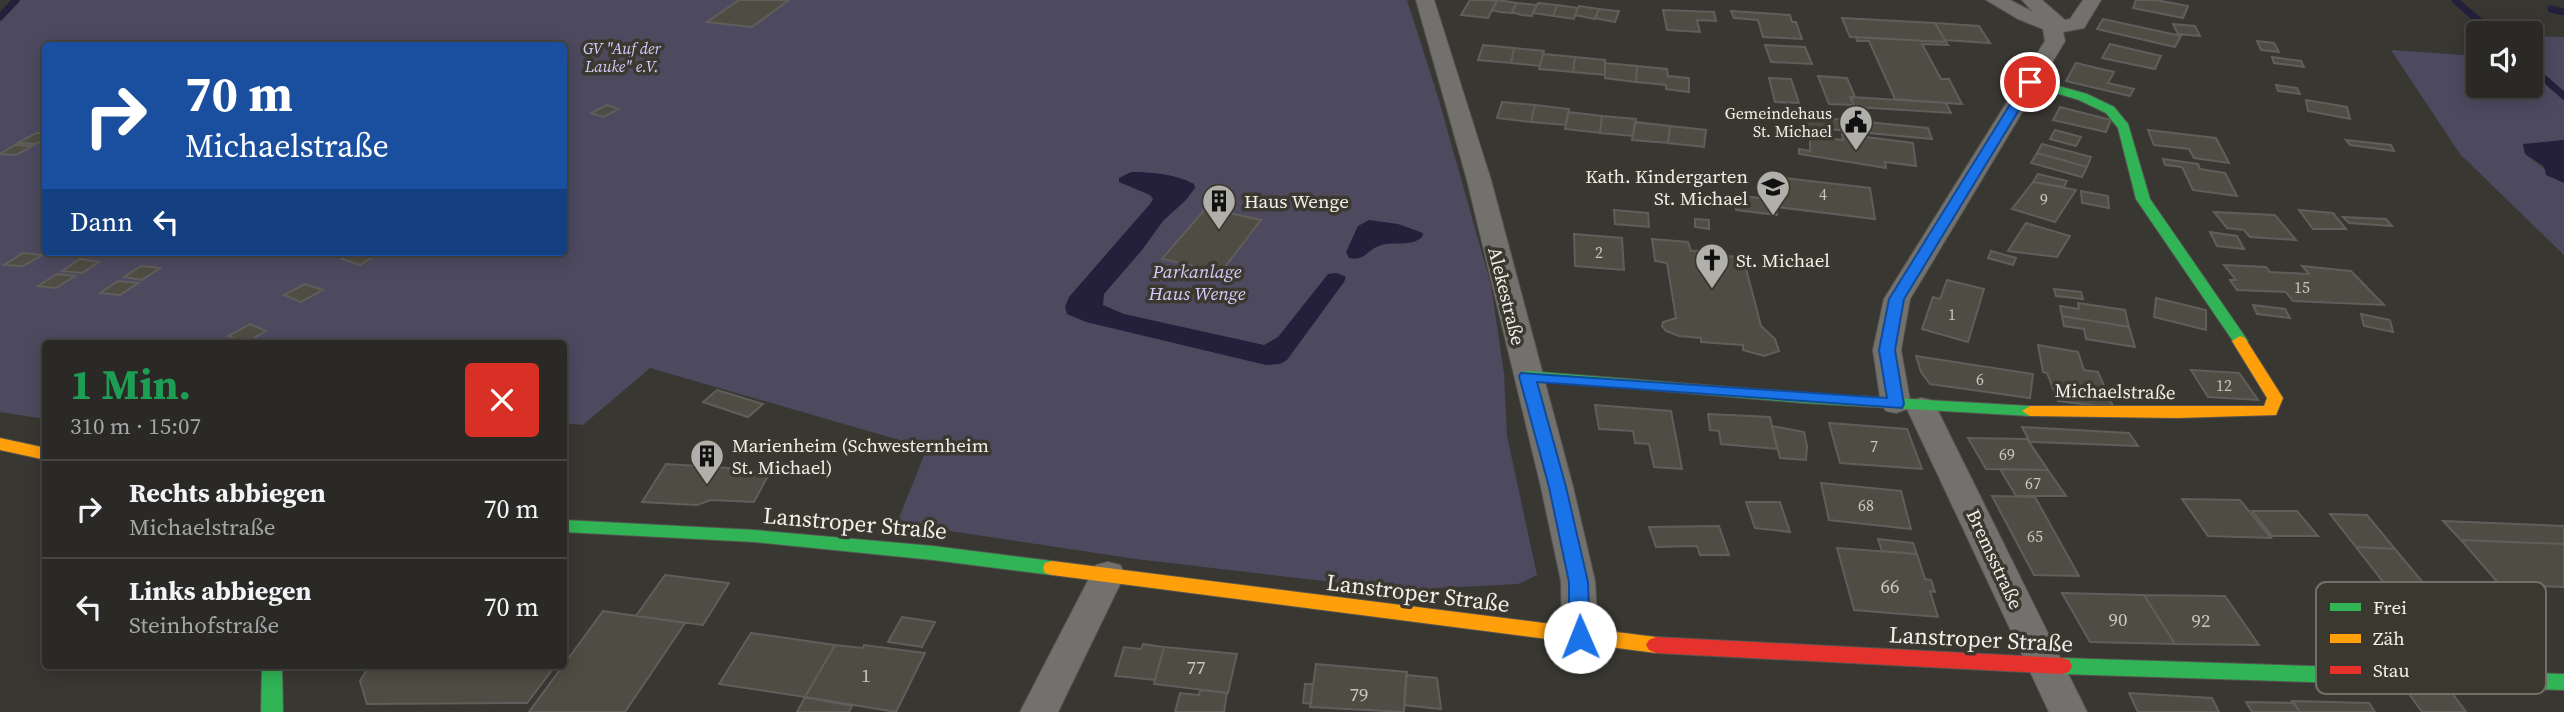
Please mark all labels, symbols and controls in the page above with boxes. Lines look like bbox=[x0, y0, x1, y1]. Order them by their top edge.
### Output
map controls bbox=[2466, 21, 2543, 98]
button: sound bbox=[2466, 21, 2543, 98]
park label: GV "Auf der Lauke" e.V. bbox=[583, 37, 662, 77]
pin bbox=[2000, 52, 2060, 112]
text: 70 m bbox=[185, 60, 293, 127]
icon: arrive bbox=[2011, 63, 2049, 101]
icon: right bbox=[70, 70, 161, 161]
place label: Gemeindehaus St. Michael bbox=[1725, 102, 1832, 142]
public building icon: Gemeindehaus St. Michael bbox=[1837, 103, 1875, 152]
text: Michaelstraße bbox=[185, 124, 389, 168]
place label: Kath. Kindergarten St. Michael bbox=[1585, 163, 1748, 211]
school or university icon: Kath. Kindergarten St. Michael bbox=[1754, 168, 1792, 217]
building icon: Haus Wenge bbox=[1200, 182, 1238, 231]
house number: 4 bbox=[1819, 183, 1827, 205]
place label: Haus Wenge bbox=[1244, 188, 1349, 214]
house number: 9 bbox=[2040, 188, 2048, 210]
icon: left bbox=[147, 203, 185, 241]
text: Dann bbox=[70, 204, 133, 240]
house number: 2 bbox=[1595, 241, 1603, 263]
church icon: St. Michael bbox=[1693, 241, 1731, 290]
street label: Alekestraße bbox=[1482, 244, 1532, 348]
place label: St. Michael bbox=[1736, 247, 1830, 273]
park label: Parkanlage Haus Wenge bbox=[1147, 258, 1246, 306]
house number: 15 bbox=[2294, 276, 2310, 298]
house number: 1 bbox=[1948, 303, 1956, 325]
text: 1 Min. bbox=[70, 355, 191, 413]
button: close bbox=[465, 363, 539, 437]
house number: 6 bbox=[1976, 368, 1984, 390]
house number: 12 bbox=[2216, 374, 2232, 396]
street label: Michaelstraße bbox=[2054, 377, 2176, 405]
text: 310 m · 15:07 bbox=[70, 410, 201, 442]
place label: Marienheim (Schwesternheim St. Michael) bbox=[732, 432, 989, 480]
house number: 7 bbox=[1870, 435, 1878, 457]
building icon: Marienheim (Schwesternheim St. Michael) bbox=[688, 437, 726, 486]
house number: 69 bbox=[1999, 443, 2015, 465]
house number: 67 bbox=[2025, 472, 2041, 494]
text: Rechts abbiegen bbox=[129, 475, 326, 511]
icon: right bbox=[70, 490, 108, 528]
text: 70 m bbox=[484, 491, 539, 527]
house number: 68 bbox=[1858, 494, 1874, 516]
street label: Lanstroper Straße bbox=[762, 499, 948, 547]
street label: Bremsstraße bbox=[1960, 505, 2030, 613]
text: Michaelstraße bbox=[129, 511, 275, 543]
house number: 65 bbox=[2027, 525, 2043, 547]
street label: Lanstroper Straße bbox=[1325, 566, 1511, 620]
text: Links abbiegen bbox=[129, 573, 312, 609]
house number: 66 bbox=[1880, 573, 1900, 599]
legend bbox=[2316, 582, 2546, 694]
icon: left bbox=[70, 588, 108, 626]
text: 70 m bbox=[484, 589, 539, 625]
text: Frei bbox=[2373, 594, 2407, 620]
position arrow bbox=[1543, 600, 1617, 674]
house number: 90 bbox=[2108, 606, 2128, 632]
house number: 92 bbox=[2191, 607, 2211, 633]
text: Steinhofstraße bbox=[129, 609, 279, 641]
street label: Lanstroper Straße bbox=[1888, 618, 2074, 660]
text: Zäh bbox=[2373, 625, 2405, 651]
house number: 77 bbox=[1186, 654, 1206, 680]
text: Stau bbox=[2373, 657, 2409, 683]
house number: 1 bbox=[861, 662, 871, 688]
house number: 79 bbox=[1349, 681, 1369, 707]

